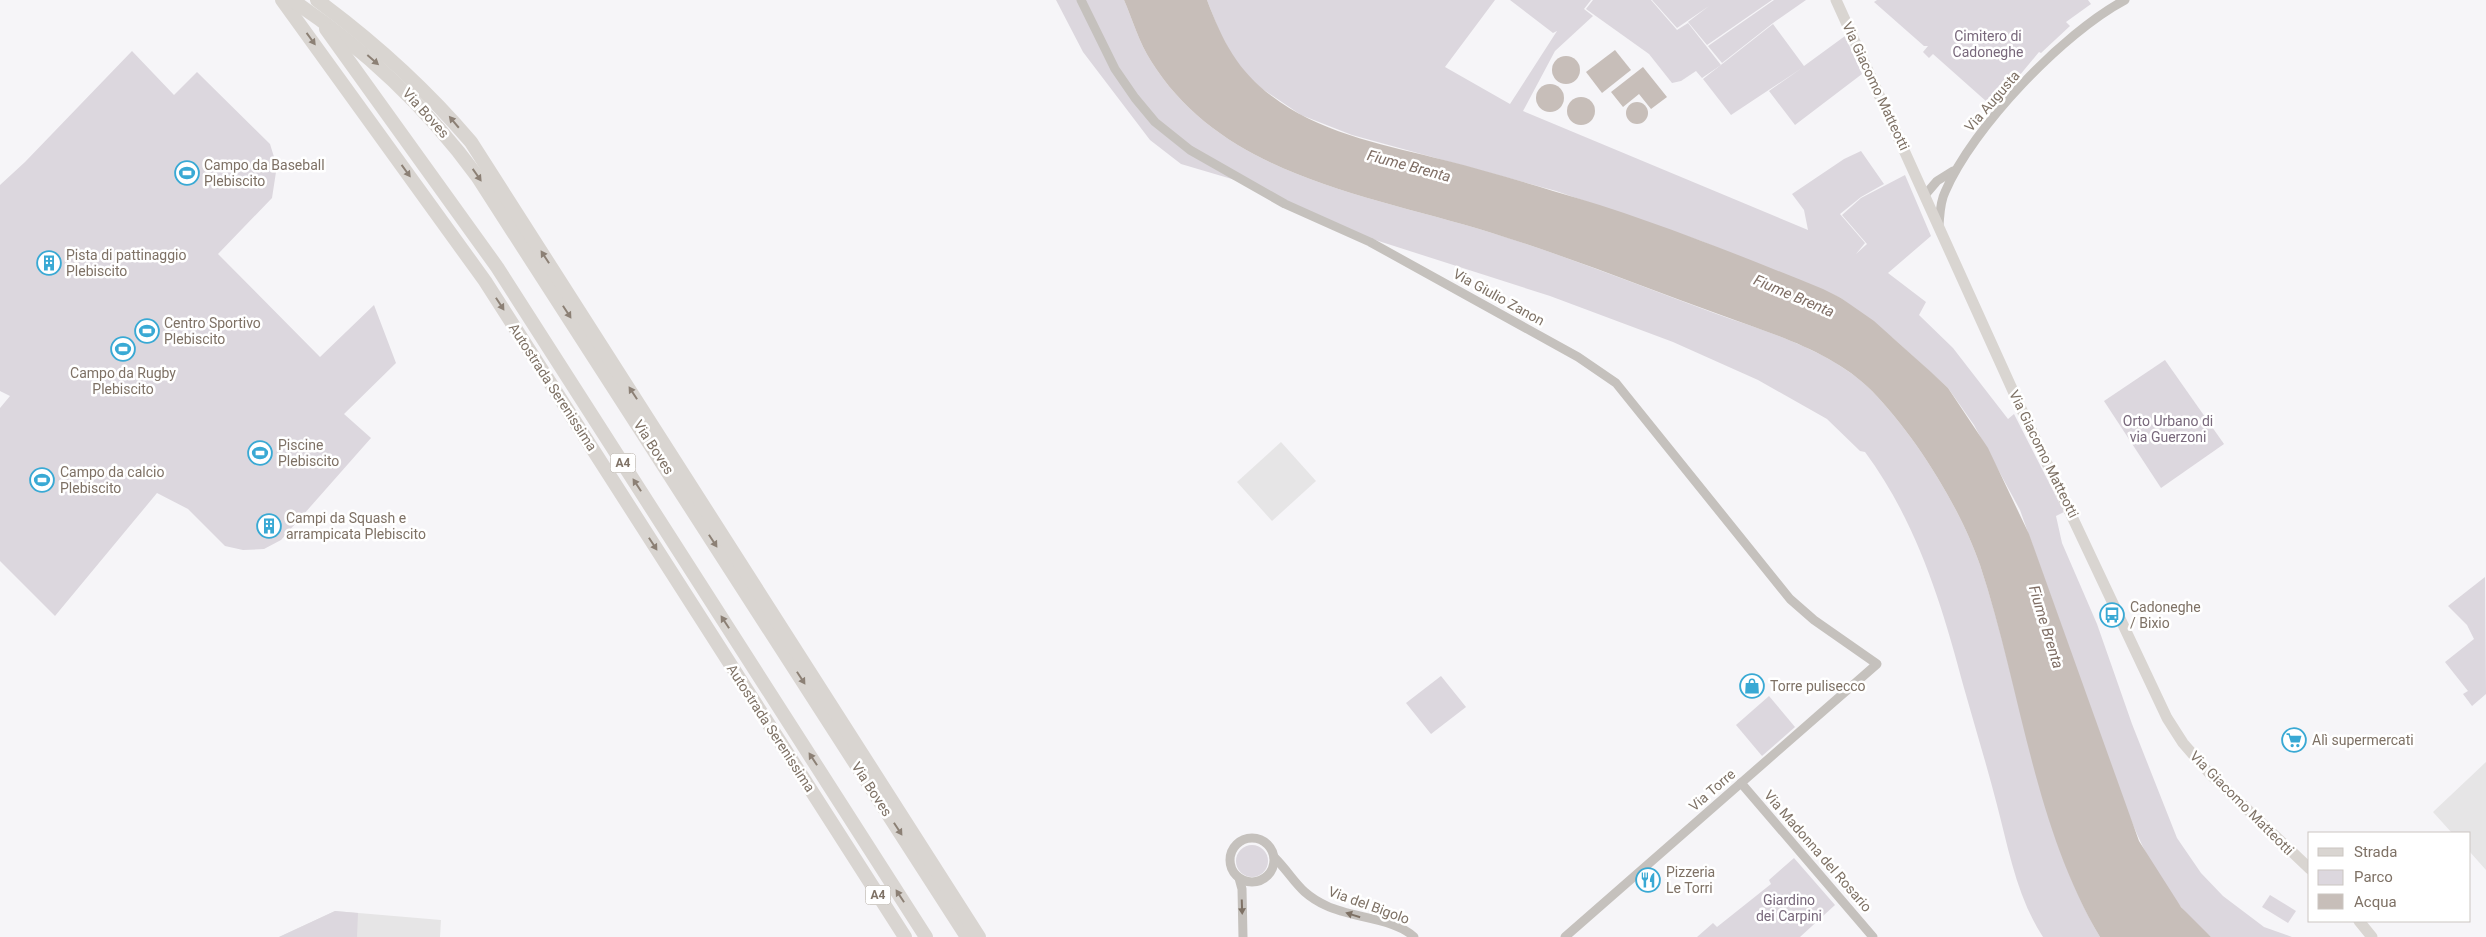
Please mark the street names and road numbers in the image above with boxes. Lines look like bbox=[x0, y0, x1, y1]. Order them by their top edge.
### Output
street label: Via Giacomo Matteotti bbox=[1839, 19, 1913, 153]
street label: Via Augusta bbox=[1961, 67, 2023, 135]
street label: Via Boves bbox=[400, 85, 452, 141]
street label: Via Giulio Zanon bbox=[1451, 265, 1547, 329]
street label: Autostrada Serenissima bbox=[506, 320, 600, 454]
street label: Via Giacomo Matteotti bbox=[2006, 388, 2082, 520]
street label: Via Boves bbox=[631, 417, 677, 477]
road number: A4 bbox=[610, 453, 636, 472]
street label: Autostrada Serenissima bbox=[724, 661, 818, 795]
street label: Via Giacomo Matteotti bbox=[2187, 748, 2297, 858]
street label: Via Boves bbox=[849, 759, 895, 819]
street label: Via Torre bbox=[1686, 766, 1738, 814]
street label: Via Madonna del Rosario bbox=[1761, 787, 1875, 915]
street label: Via del Bigolo bbox=[1326, 883, 1412, 927]
road number: A4 bbox=[866, 886, 890, 904]

